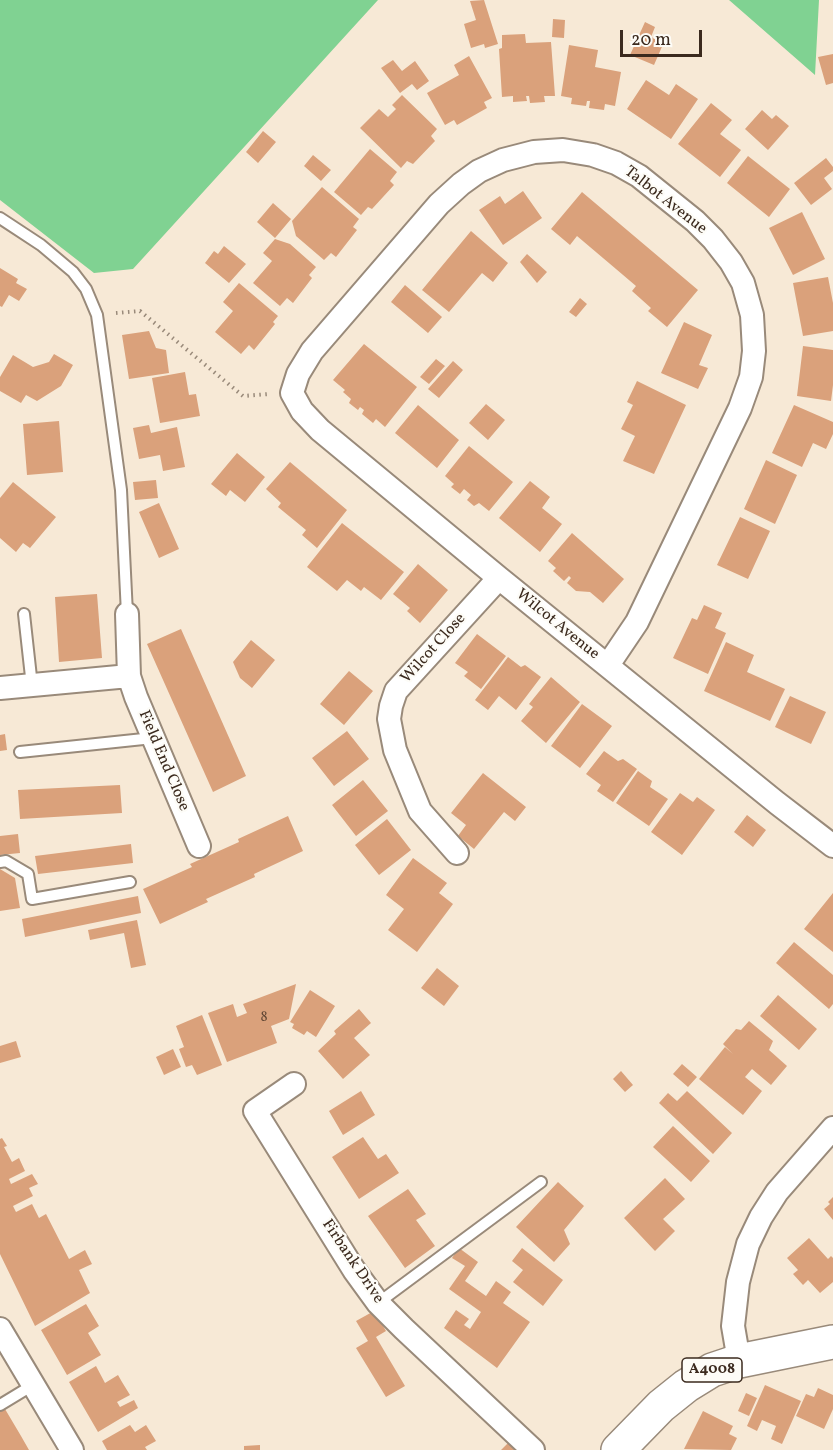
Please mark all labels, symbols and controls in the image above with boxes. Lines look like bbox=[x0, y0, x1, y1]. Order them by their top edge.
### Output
scale bar bbox=[623, 18, 706, 56]
text: 20 m bbox=[631, 28, 671, 53]
street label: Talbot Avenue bbox=[620, 163, 710, 239]
street label: Wilcot Avenue bbox=[511, 585, 603, 665]
street label: Wilcot Close bbox=[397, 610, 471, 688]
street label: Field End Close bbox=[133, 708, 193, 814]
house number: 8 bbox=[260, 1010, 268, 1026]
street label: Firbank Drive bbox=[317, 1216, 387, 1308]
road number: A4008 bbox=[682, 1358, 742, 1382]

